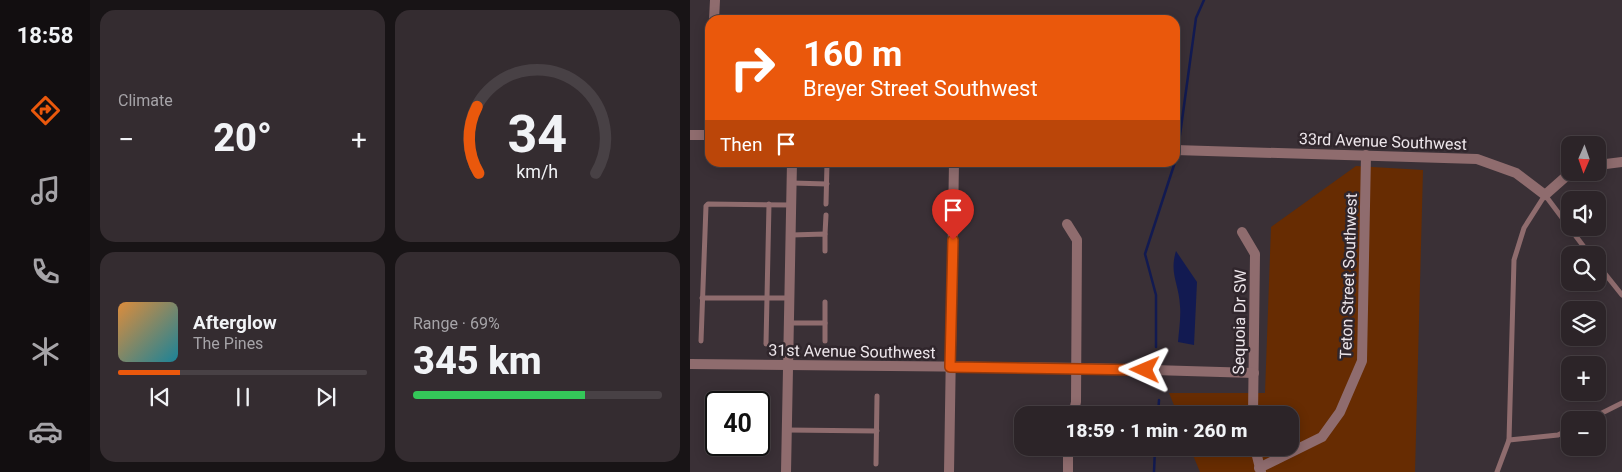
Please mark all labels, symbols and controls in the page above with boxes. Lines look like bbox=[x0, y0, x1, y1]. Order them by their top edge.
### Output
text: 18:58 bbox=[17, 23, 73, 48]
text: 160 m bbox=[803, 34, 902, 75]
icon: right bbox=[720, 35, 785, 100]
text: Breyer Street Southwest bbox=[803, 76, 1038, 101]
text: Climate bbox=[118, 91, 173, 110]
icon: directions bbox=[28, 93, 63, 128]
text: 34 bbox=[508, 104, 567, 165]
text: 20° bbox=[213, 116, 272, 160]
text: − bbox=[118, 123, 134, 156]
text: + bbox=[351, 123, 367, 156]
street label: 33rd Avenue Southwest bbox=[1299, 129, 1467, 154]
icon: arrive bbox=[772, 130, 800, 158]
text: Then bbox=[720, 133, 762, 156]
north arrow bbox=[1561, 136, 1606, 181]
map controls bbox=[1561, 136, 1606, 456]
text: km/h bbox=[517, 161, 558, 182]
icon: music bbox=[28, 173, 63, 208]
pin bbox=[932, 189, 974, 240]
button: sound bbox=[1561, 191, 1606, 236]
street label: Teton Street Southwest bbox=[1336, 193, 1361, 359]
icon: arrive bbox=[939, 196, 967, 224]
button: search bbox=[1561, 246, 1606, 291]
icon: phone bbox=[28, 254, 63, 289]
street label: Sequoia Dr SW bbox=[1229, 269, 1250, 375]
button: layers bbox=[1561, 301, 1606, 346]
text: Afterglow bbox=[193, 311, 277, 334]
text: Range · 69% bbox=[413, 314, 500, 333]
icon: climate bbox=[28, 334, 63, 369]
text: The Pines bbox=[193, 334, 263, 353]
text: 345 km bbox=[413, 339, 542, 383]
street label: 31st Avenue Southwest bbox=[768, 341, 936, 362]
position arrow bbox=[1118, 343, 1170, 395]
button: + bbox=[1561, 356, 1606, 401]
icon: previous bbox=[146, 383, 174, 411]
icon: pause bbox=[229, 383, 257, 411]
icon: next bbox=[312, 383, 340, 411]
speed limit sign: 40 bbox=[705, 391, 770, 456]
button: − bbox=[1561, 411, 1606, 456]
icon: car bbox=[28, 414, 63, 449]
text: 18:59 · 1 min · 260 m bbox=[1065, 419, 1248, 442]

